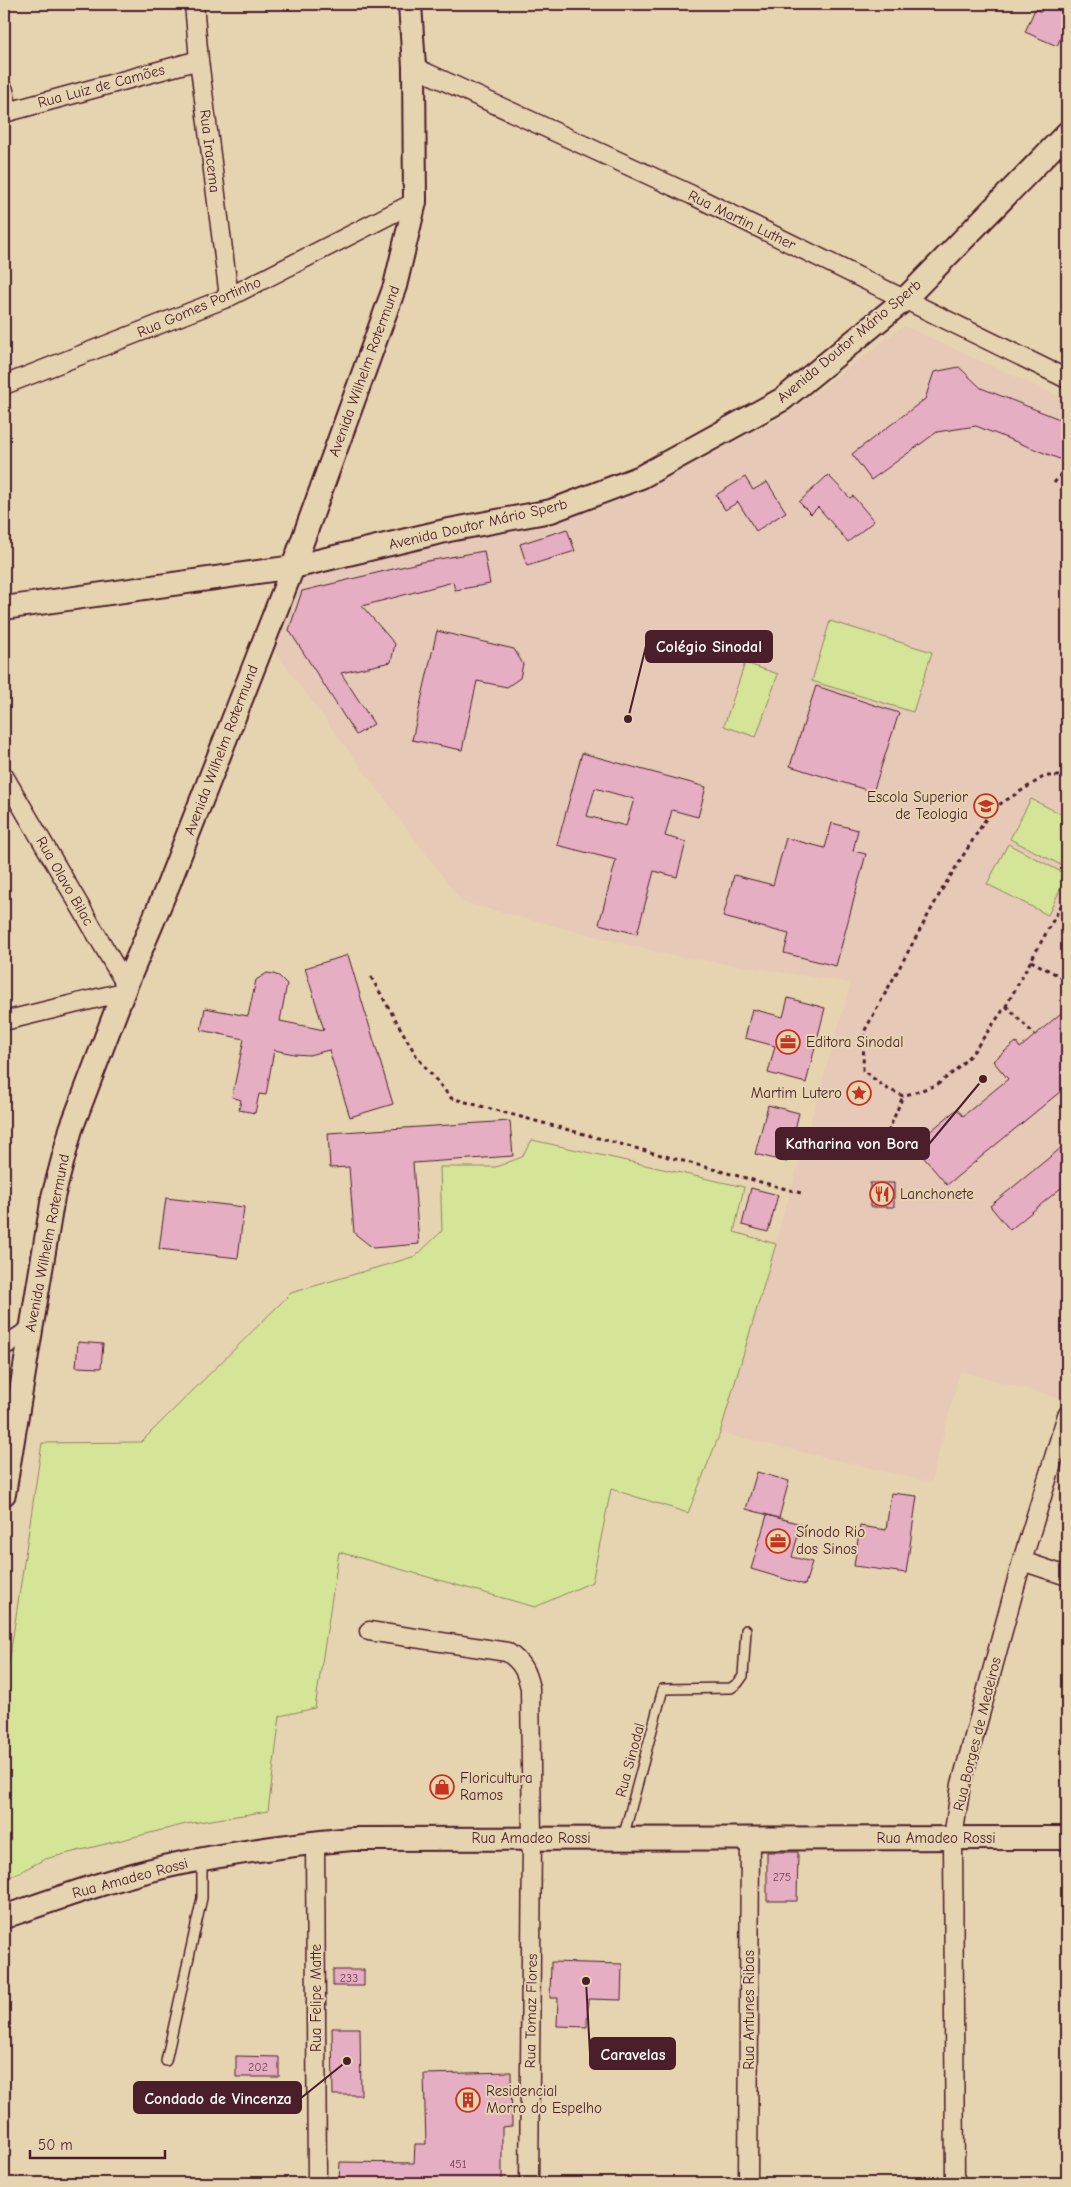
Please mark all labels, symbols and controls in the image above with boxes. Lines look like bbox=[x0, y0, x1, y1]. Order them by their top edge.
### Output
street label: Rua Luiz de Camões bbox=[36, 60, 166, 112]
street label: Rua Iracema bbox=[196, 108, 224, 194]
street label: Rua Martin Luther bbox=[685, 186, 799, 254]
street label: Rua Gomes Portinho bbox=[134, 273, 264, 341]
street label: Avenida Doutor Mário Sperb bbox=[773, 275, 925, 407]
street label: Avenida Wilhelm Rotermund bbox=[325, 283, 403, 459]
street label: Avenida Doutor Mário Sperb bbox=[387, 495, 569, 553]
callout: Colégio Sinodal bbox=[646, 631, 772, 662]
text: Colégio Sinodal bbox=[656, 638, 762, 656]
street label: Avenida Wilhelm Rotermund bbox=[180, 662, 262, 838]
place label: Escola Superior de Teologia bbox=[867, 788, 968, 823]
school or university icon: Escola Superior de Teologia bbox=[973, 793, 999, 819]
street label: Rua Olavo Bilac bbox=[32, 833, 98, 929]
office icon: Editora Sinodal bbox=[775, 1029, 801, 1055]
place label: Editora Sinodal bbox=[806, 1033, 904, 1051]
place icon: Martim Lutero bbox=[846, 1080, 872, 1106]
place label: Martim Lutero bbox=[751, 1084, 842, 1102]
callout: Katharina von Bora bbox=[776, 1128, 929, 1159]
text: Katharina von Bora bbox=[785, 1135, 919, 1153]
street label: Avenida Wilhelm Rotermund bbox=[21, 1153, 73, 1333]
restaurant icon: Lanchonete bbox=[869, 1181, 895, 1207]
place label: Lanchonete bbox=[900, 1185, 974, 1203]
place label: Sínodo Rio dos Sinos bbox=[796, 1523, 865, 1558]
office icon: Sínodo Rio dos Sinos bbox=[765, 1528, 791, 1554]
street label: Rua Borges de Medeiros bbox=[949, 1655, 1005, 1813]
street label: Rua Sinodal bbox=[611, 1721, 649, 1799]
place label: Floricultura Ramos bbox=[460, 1769, 533, 1804]
shop icon: Floricultura Ramos bbox=[429, 1774, 455, 1800]
street label: Rua Amadeo Rossi bbox=[471, 1829, 591, 1847]
street label: Rua Amadeo Rossi bbox=[876, 1829, 996, 1847]
street label: Rua Amadeo Rossi bbox=[70, 1854, 190, 1902]
house number: 275 bbox=[773, 1870, 791, 1884]
street label: Rua Felipe Matte bbox=[307, 1944, 325, 2052]
street label: Rua Antunes Ribas bbox=[740, 1950, 758, 2070]
street label: Rua Tomaz Flores bbox=[521, 1954, 541, 2068]
house number: 233 bbox=[340, 1971, 358, 1985]
callout: Caravelas bbox=[590, 2038, 675, 2069]
text: Caravelas bbox=[601, 2046, 666, 2064]
house number: 202 bbox=[248, 2060, 268, 2074]
callout: Condado de Vincenza bbox=[134, 2082, 301, 2113]
place label: Residencial Morro do Espelho bbox=[486, 2082, 602, 2117]
building icon: Residencial Morro do Espelho bbox=[455, 2087, 481, 2113]
text: Condado de Vincenza bbox=[144, 2090, 292, 2108]
scale bar bbox=[30, 2127, 165, 2159]
text: 50 m bbox=[38, 2136, 73, 2154]
house number: 451 bbox=[449, 2157, 467, 2171]

